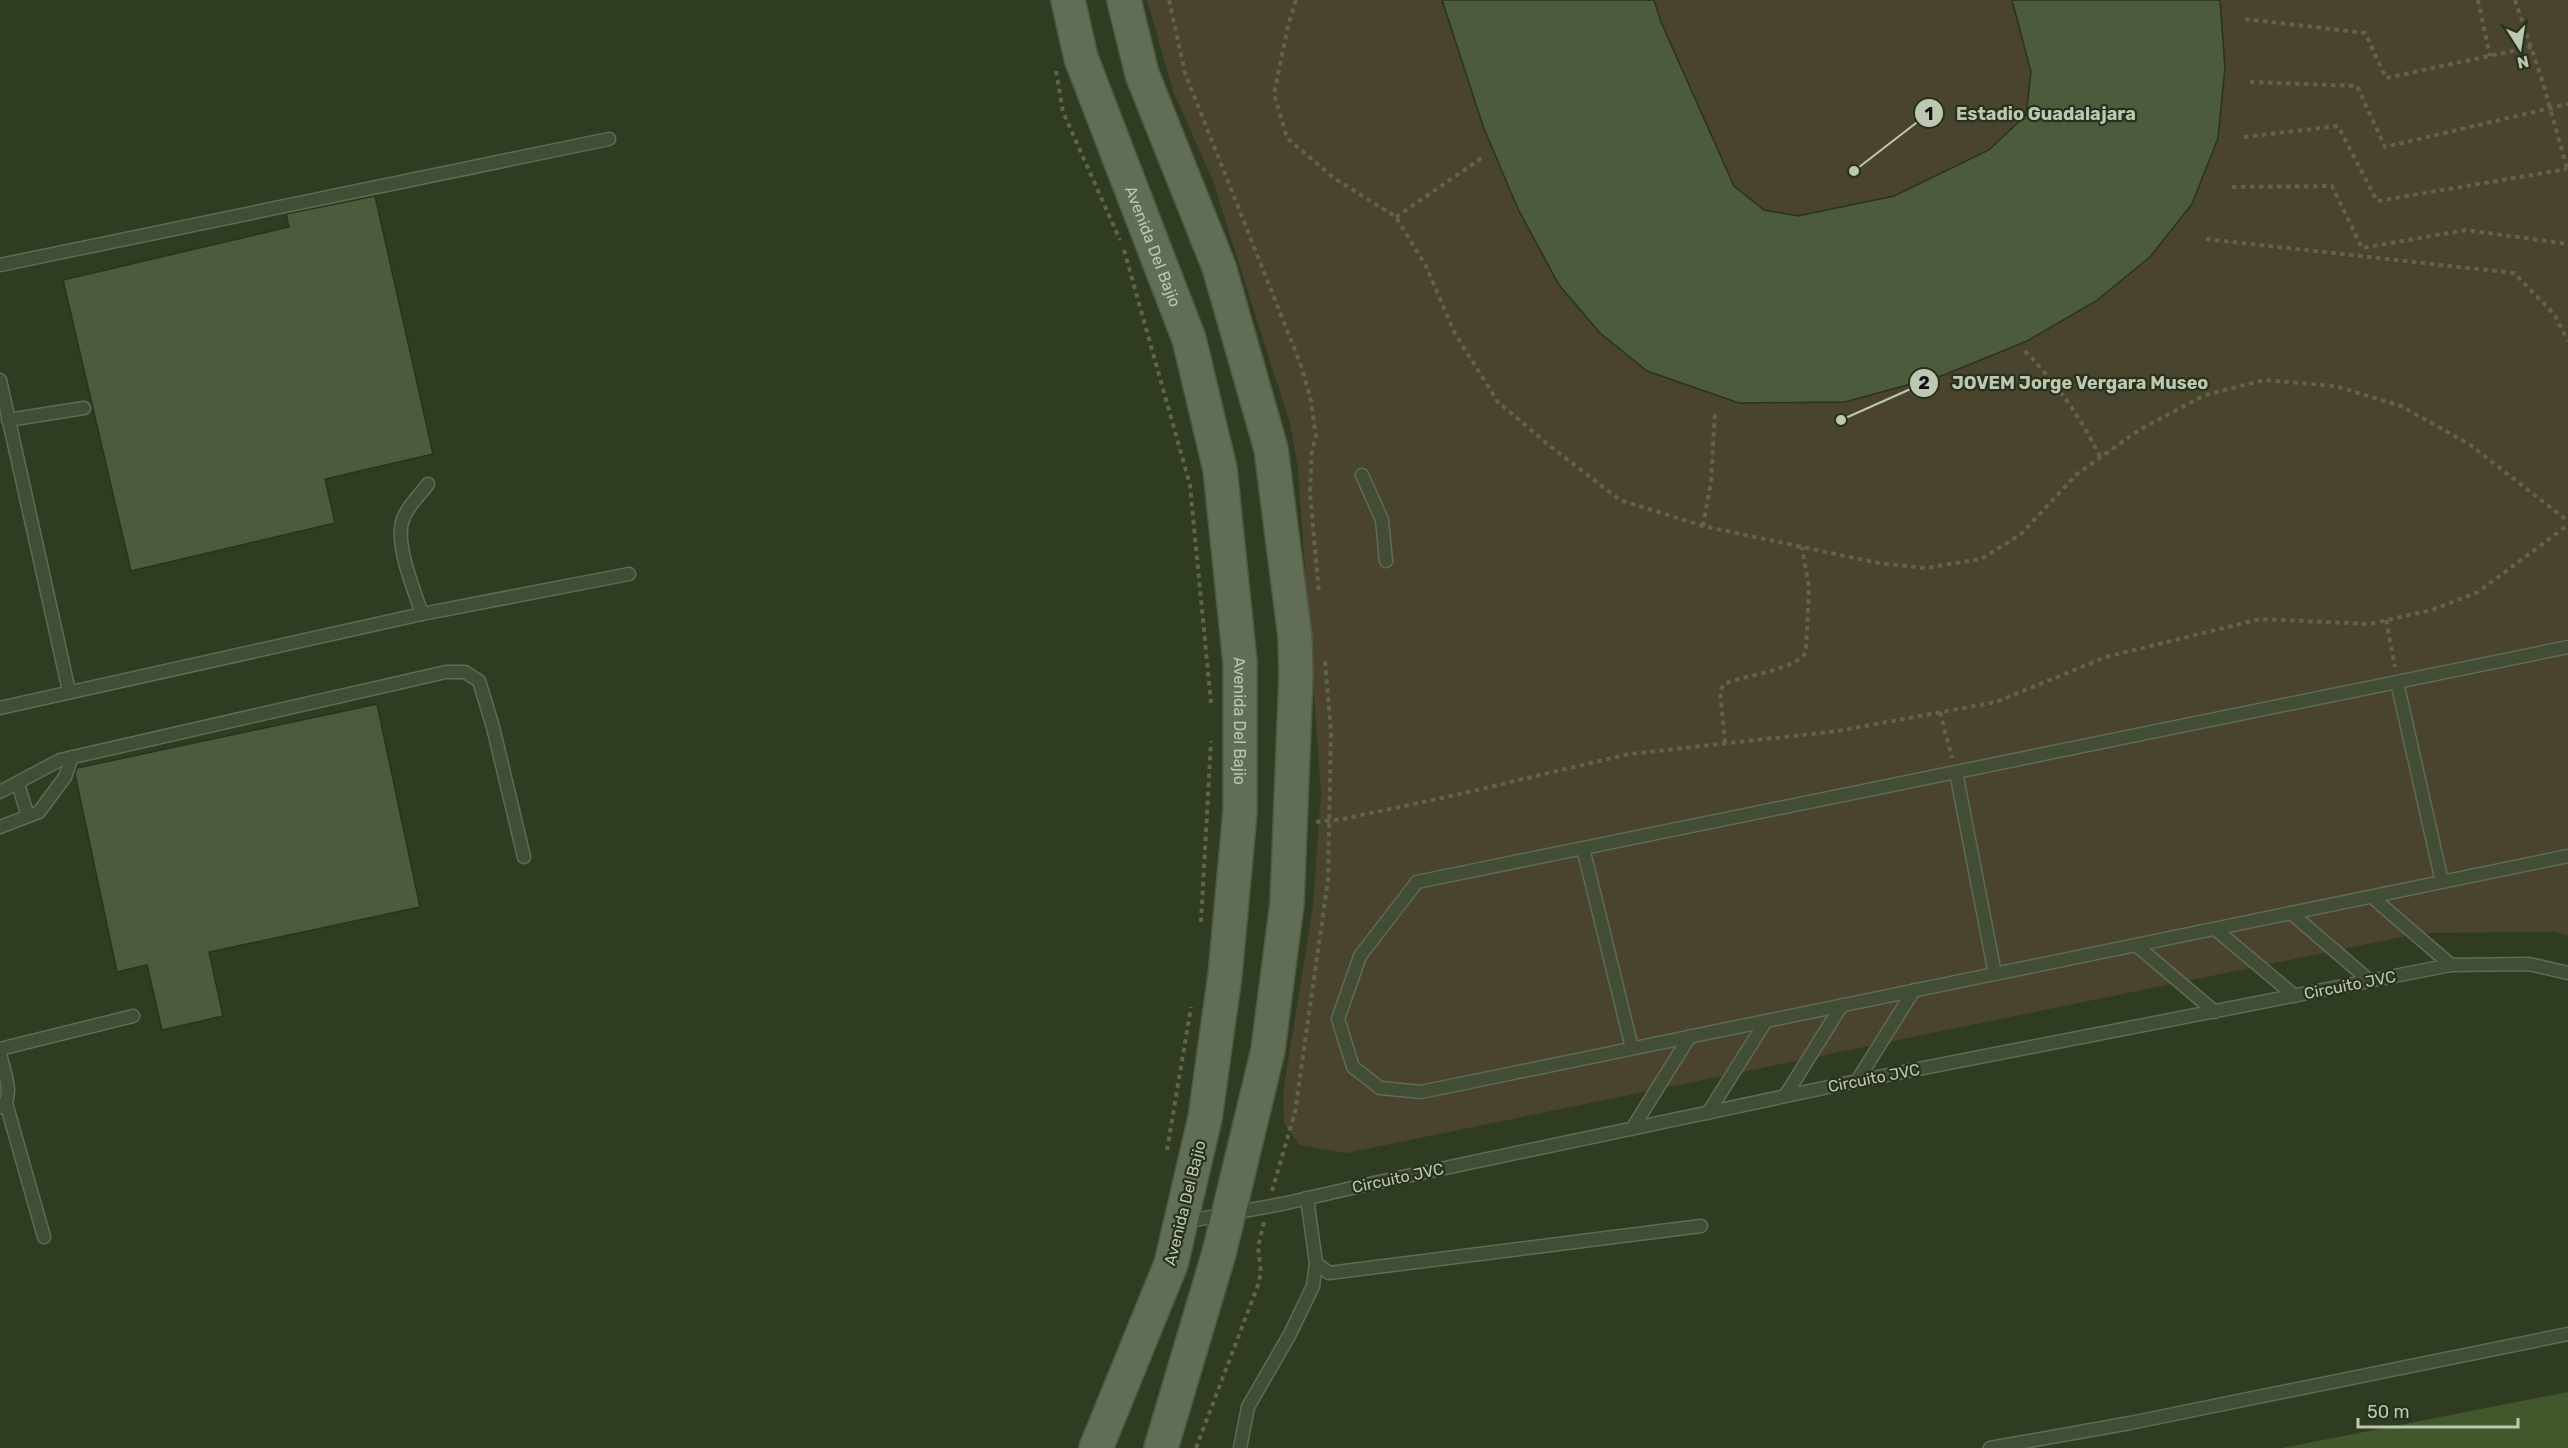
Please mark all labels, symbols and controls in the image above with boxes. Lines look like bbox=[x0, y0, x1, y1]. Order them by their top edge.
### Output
north arrow bbox=[2490, 18, 2550, 78]
text: N bbox=[2515, 52, 2531, 73]
callout: Estadio Guadalajara bbox=[1914, 95, 2148, 131]
text: 1 bbox=[1925, 103, 1933, 125]
text: Estadio Guadalajara bbox=[1956, 103, 2136, 125]
street label: Avenida Del Bajio bbox=[1121, 183, 1185, 309]
callout: JOVEM Jorge Vergara Museo bbox=[1909, 365, 2220, 401]
text: 2 bbox=[1918, 372, 1930, 394]
text: JOVEM Jorge Vergara Museo bbox=[1952, 372, 2208, 394]
street label: Avenida Del Bajio bbox=[1230, 656, 1250, 785]
street label: Circuito JVC bbox=[2302, 967, 2398, 1003]
street label: Circuito JVC bbox=[1826, 1060, 1922, 1096]
street label: Avenida Del Bajio bbox=[1160, 1139, 1210, 1267]
street label: Circuito JVC bbox=[1350, 1159, 1446, 1197]
scale bar bbox=[2358, 1391, 2518, 1429]
text: 50 m bbox=[2367, 1401, 2410, 1423]

